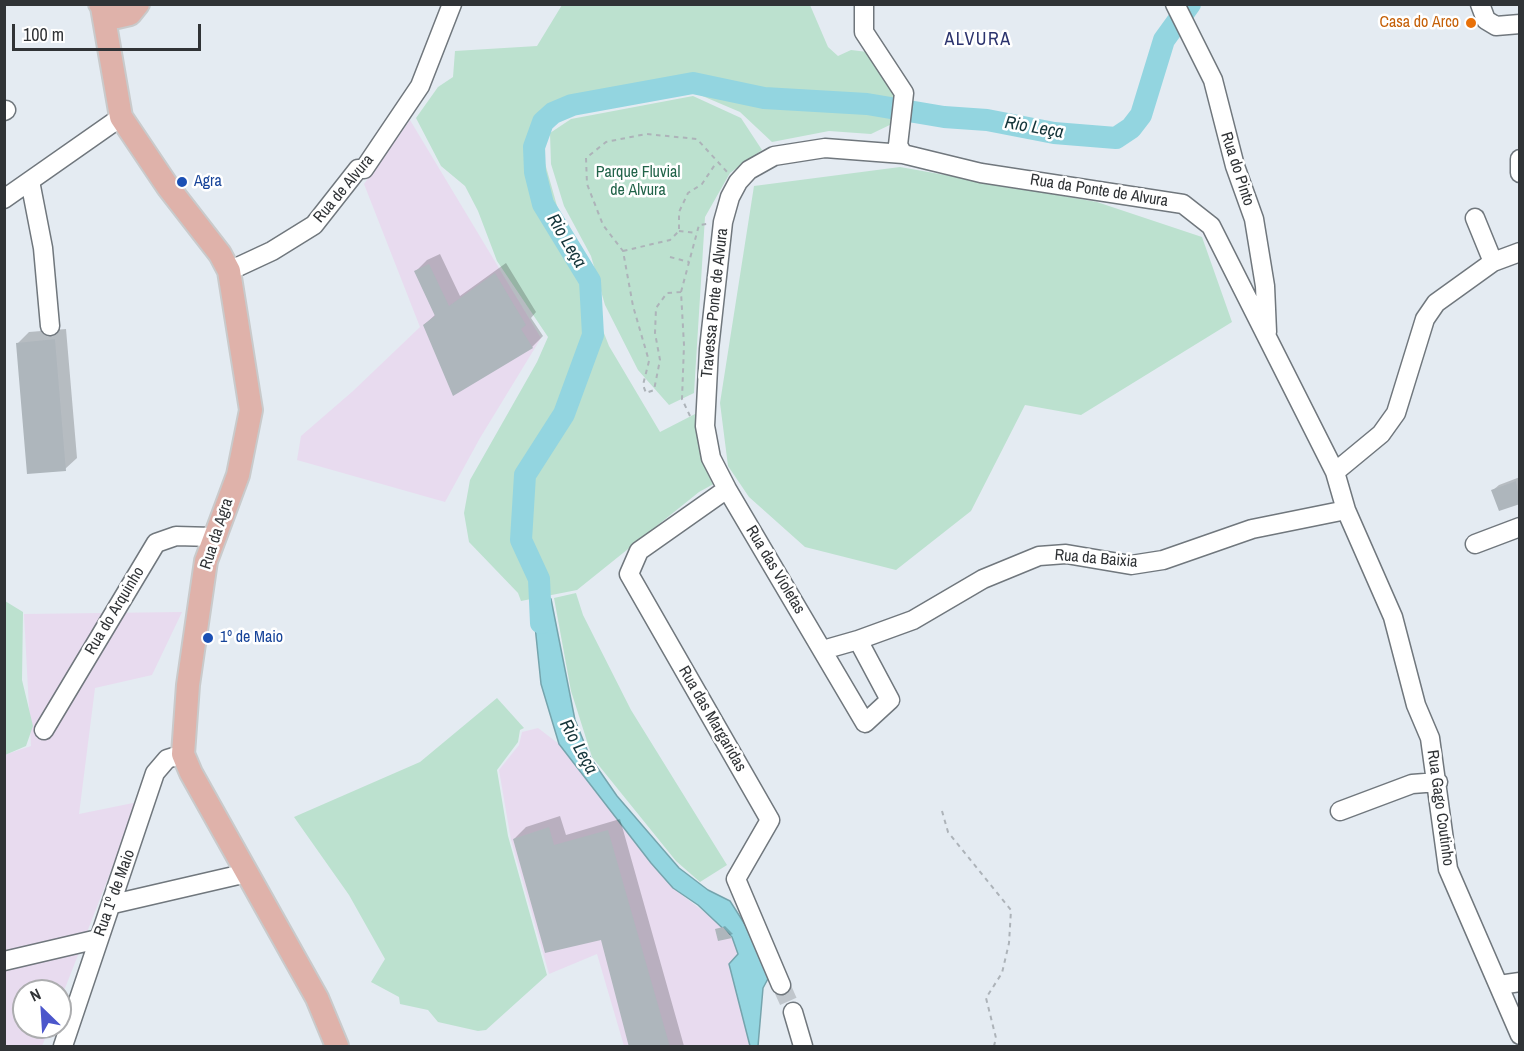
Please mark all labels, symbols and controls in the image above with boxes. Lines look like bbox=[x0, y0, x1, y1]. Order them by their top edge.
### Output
scale bar bbox=[15, 12, 204, 50]
place label: Casa do Arco bbox=[1380, 13, 1459, 33]
marker: Casa do Arco bbox=[1464, 16, 1478, 30]
text: 100 m bbox=[23, 22, 64, 47]
district label: ALVURA bbox=[945, 29, 1011, 51]
water label: Rio Leça bbox=[1003, 112, 1065, 144]
street label: Rua do Pinto bbox=[1216, 130, 1258, 208]
street label: Rua de Alvura bbox=[310, 151, 378, 227]
park label: Parque Fluvial de Alvura bbox=[596, 163, 680, 201]
street label: Rua da Ponte de Alvura bbox=[1029, 171, 1169, 211]
place label: Agra bbox=[194, 172, 222, 192]
marker: Agra bbox=[175, 175, 189, 189]
water label: Rio Leça bbox=[542, 210, 590, 272]
street label: Travessa Ponte de Alvura bbox=[698, 227, 732, 379]
street label: Rua da Agra bbox=[196, 496, 238, 572]
street label: Rua das Violetas bbox=[741, 522, 809, 618]
street label: Rua da Baixia bbox=[1054, 546, 1138, 572]
street label: Rua do Arquinho bbox=[81, 564, 149, 658]
place label: 1º de Maio bbox=[220, 628, 283, 648]
marker: 1º de Maio bbox=[201, 631, 215, 645]
street label: Rua das Margaridas bbox=[674, 663, 750, 775]
water label: Rio Leça bbox=[554, 716, 602, 778]
street label: Rua Gago Coutinho bbox=[1422, 749, 1458, 867]
street label: Rua 1º de Maio bbox=[90, 847, 140, 939]
north arrow bbox=[12, 979, 72, 1039]
text: N bbox=[26, 983, 44, 1006]

